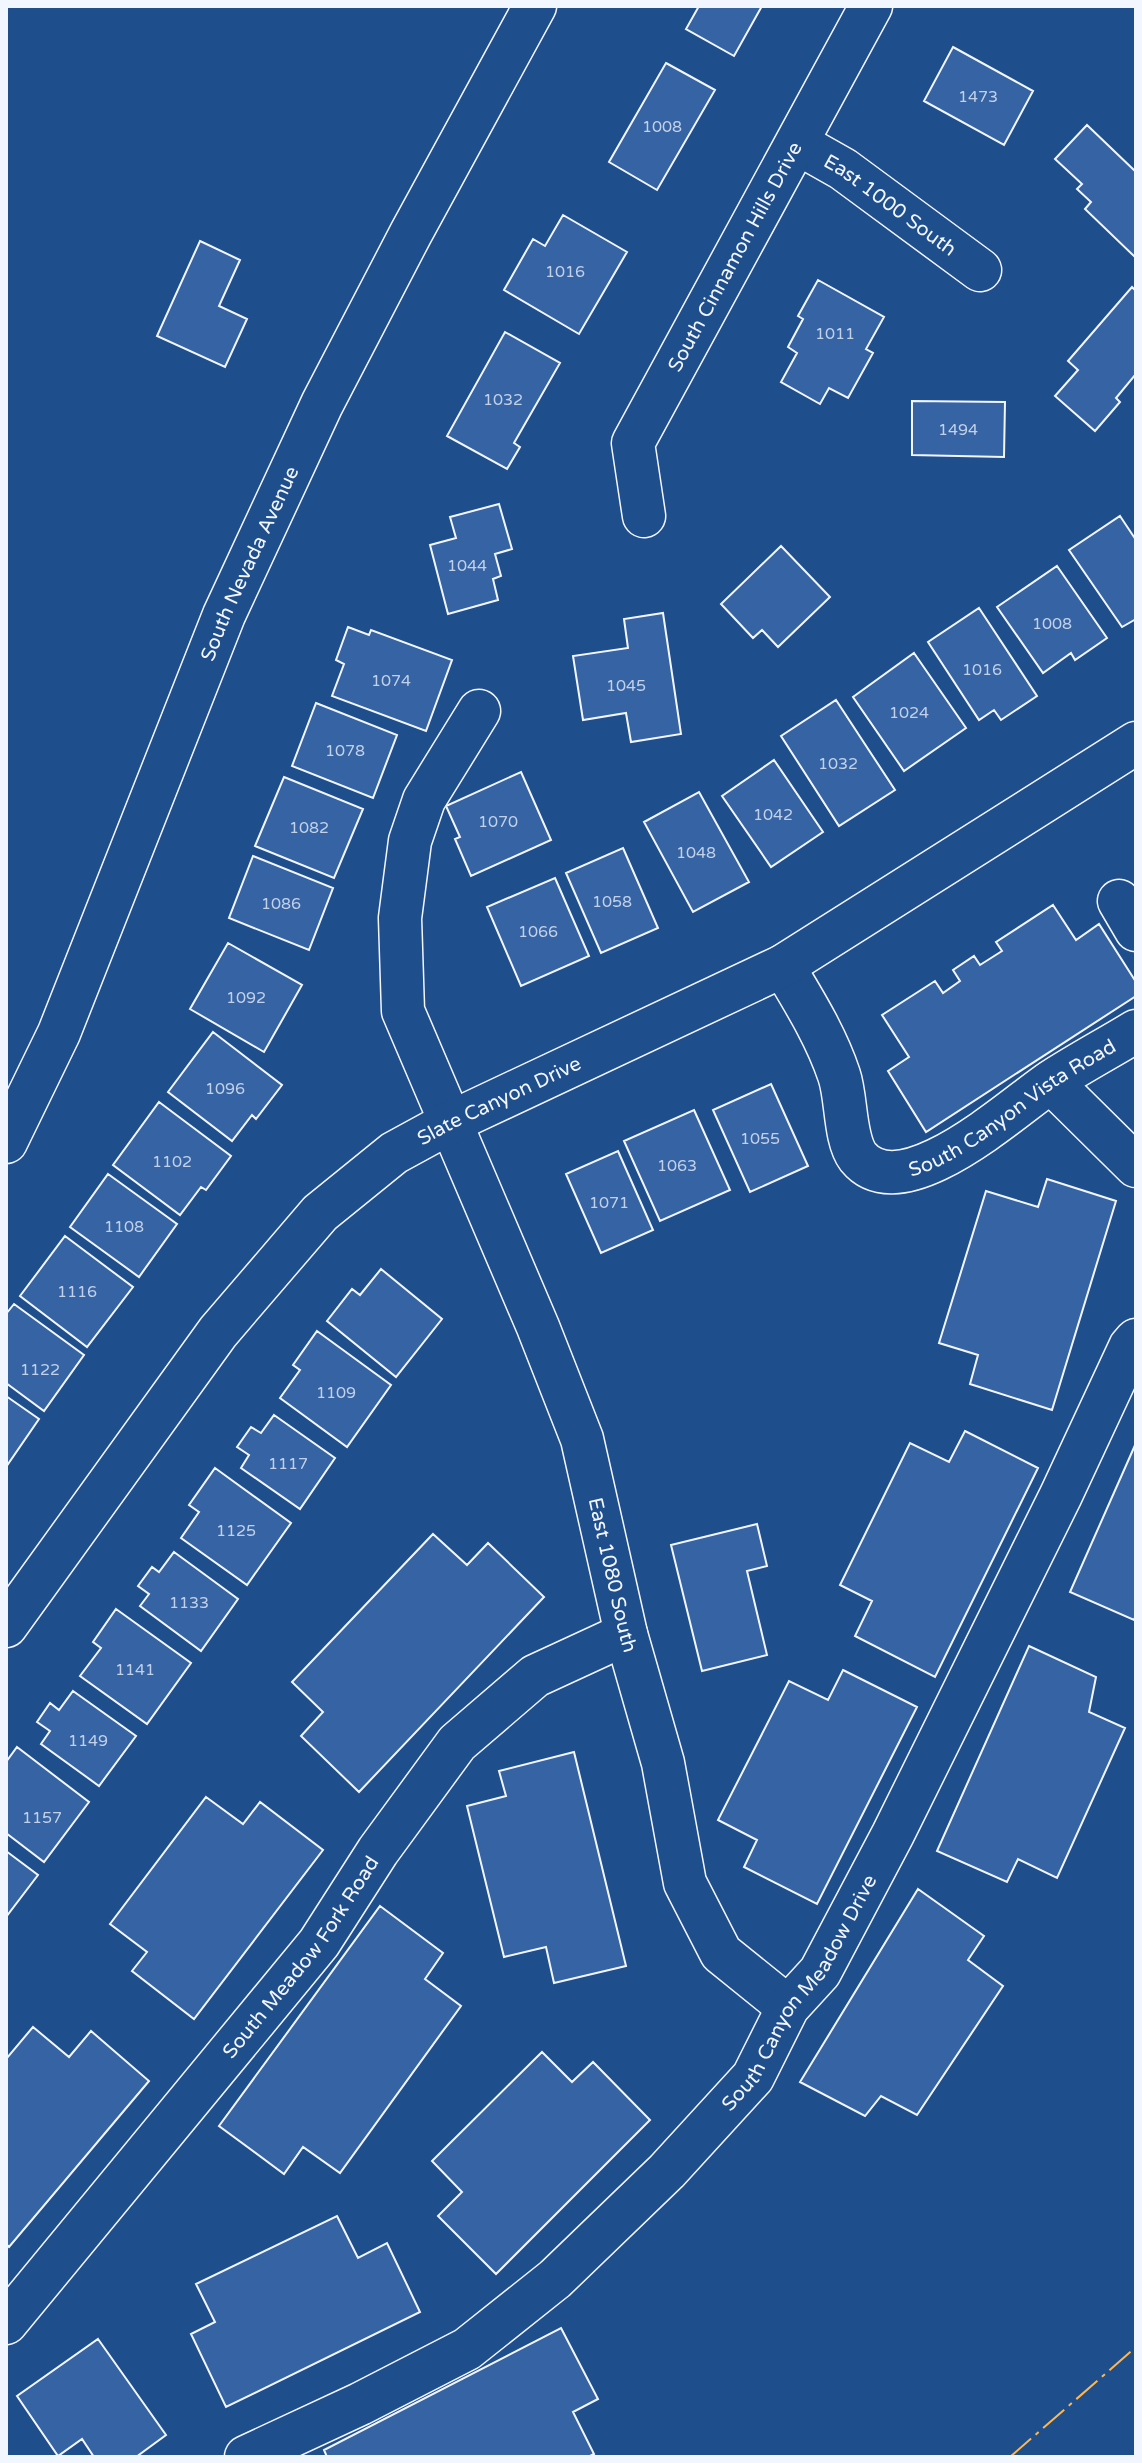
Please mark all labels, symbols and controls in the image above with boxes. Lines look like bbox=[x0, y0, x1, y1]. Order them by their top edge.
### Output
house number: 1473 bbox=[958, 87, 998, 107]
house number: 1008 bbox=[642, 117, 682, 137]
street label: South Cinnamon Hills Drive bbox=[663, 138, 808, 376]
street label: East 1000 South bbox=[819, 150, 961, 262]
house number: 1016 bbox=[545, 262, 585, 282]
house number: 1011 bbox=[815, 324, 855, 344]
house number: 1032 bbox=[483, 390, 523, 410]
house number: 1494 bbox=[938, 420, 978, 440]
street label: South Nevada Avenue bbox=[196, 463, 304, 665]
house number: 1044 bbox=[447, 556, 487, 576]
house number: 1008 bbox=[1032, 614, 1072, 634]
house number: 1016 bbox=[962, 660, 1002, 680]
house number: 1074 bbox=[371, 671, 411, 691]
house number: 1045 bbox=[606, 676, 646, 696]
house number: 1024 bbox=[889, 703, 929, 723]
house number: 1078 bbox=[325, 741, 365, 761]
house number: 1032 bbox=[818, 754, 858, 774]
house number: 1042 bbox=[753, 805, 793, 825]
house number: 1070 bbox=[478, 812, 518, 832]
house number: 1082 bbox=[289, 818, 329, 838]
house number: 1048 bbox=[676, 843, 716, 863]
house number: 1058 bbox=[592, 892, 632, 912]
house number: 1086 bbox=[261, 894, 301, 914]
house number: 1066 bbox=[518, 922, 558, 942]
house number: 1092 bbox=[226, 988, 266, 1008]
street label: South Canyon Vista Road bbox=[906, 1035, 1120, 1183]
street label: Slate Canyon Drive bbox=[413, 1052, 585, 1151]
house number: 1096 bbox=[205, 1079, 245, 1099]
house number: 1055 bbox=[740, 1129, 780, 1149]
house number: 1102 bbox=[152, 1152, 192, 1172]
house number: 1063 bbox=[657, 1156, 697, 1176]
house number: 1071 bbox=[589, 1193, 629, 1213]
house number: 1108 bbox=[104, 1217, 144, 1237]
house number: 1116 bbox=[57, 1282, 97, 1302]
house number: 1122 bbox=[20, 1360, 60, 1380]
house number: 1109 bbox=[316, 1383, 356, 1403]
house number: 1117 bbox=[268, 1454, 308, 1474]
street label: East 1080 South bbox=[583, 1495, 642, 1655]
house number: 1125 bbox=[216, 1521, 256, 1541]
house number: 1133 bbox=[169, 1593, 209, 1613]
house number: 1141 bbox=[115, 1660, 155, 1680]
house number: 1149 bbox=[68, 1731, 108, 1751]
house number: 1157 bbox=[22, 1808, 62, 1828]
street label: South Meadow Fork Road bbox=[218, 1852, 384, 2064]
street label: South Canyon Meadow Drive bbox=[717, 1871, 882, 2116]

